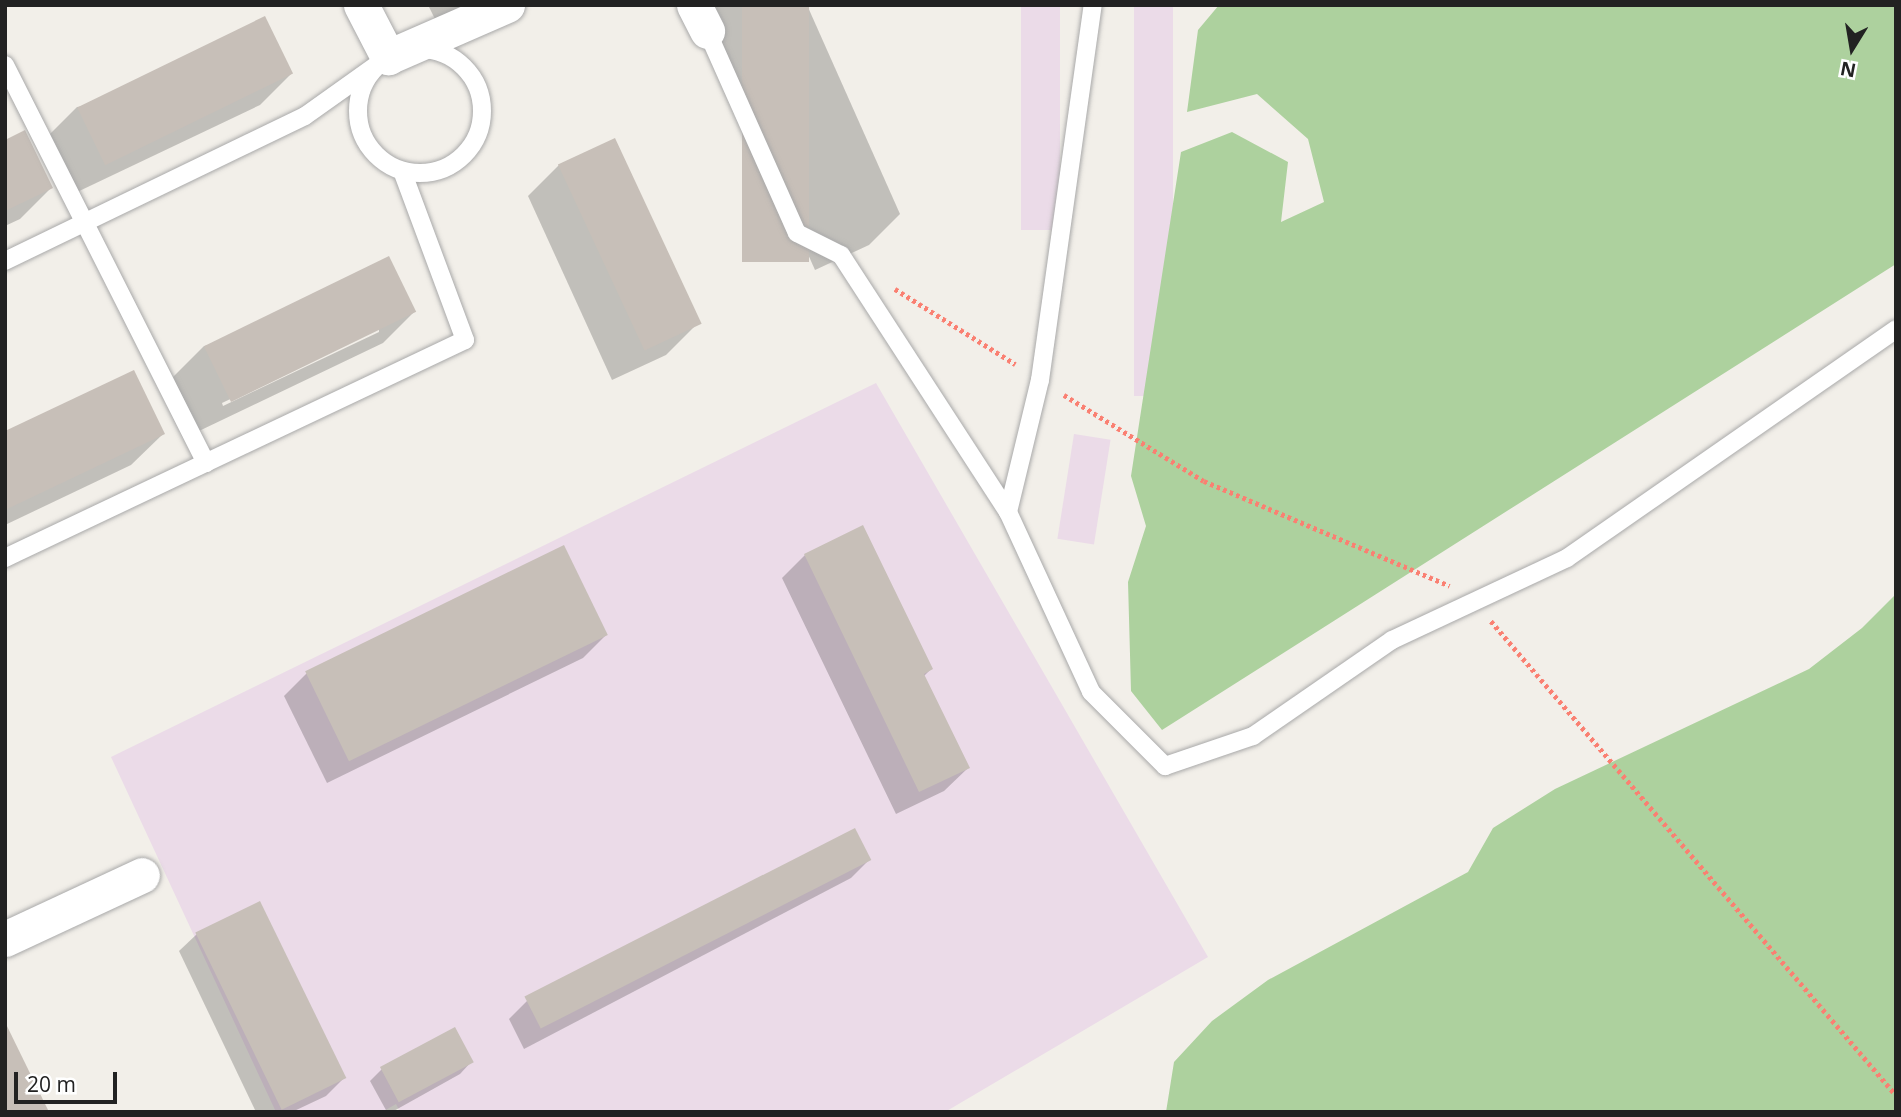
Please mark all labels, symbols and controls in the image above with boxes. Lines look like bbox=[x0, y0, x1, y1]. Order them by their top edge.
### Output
north arrow bbox=[1817, 14, 1887, 84]
text: N bbox=[1838, 55, 1858, 84]
scale bar bbox=[18, 1058, 121, 1102]
text: 20 m bbox=[27, 1070, 76, 1098]

